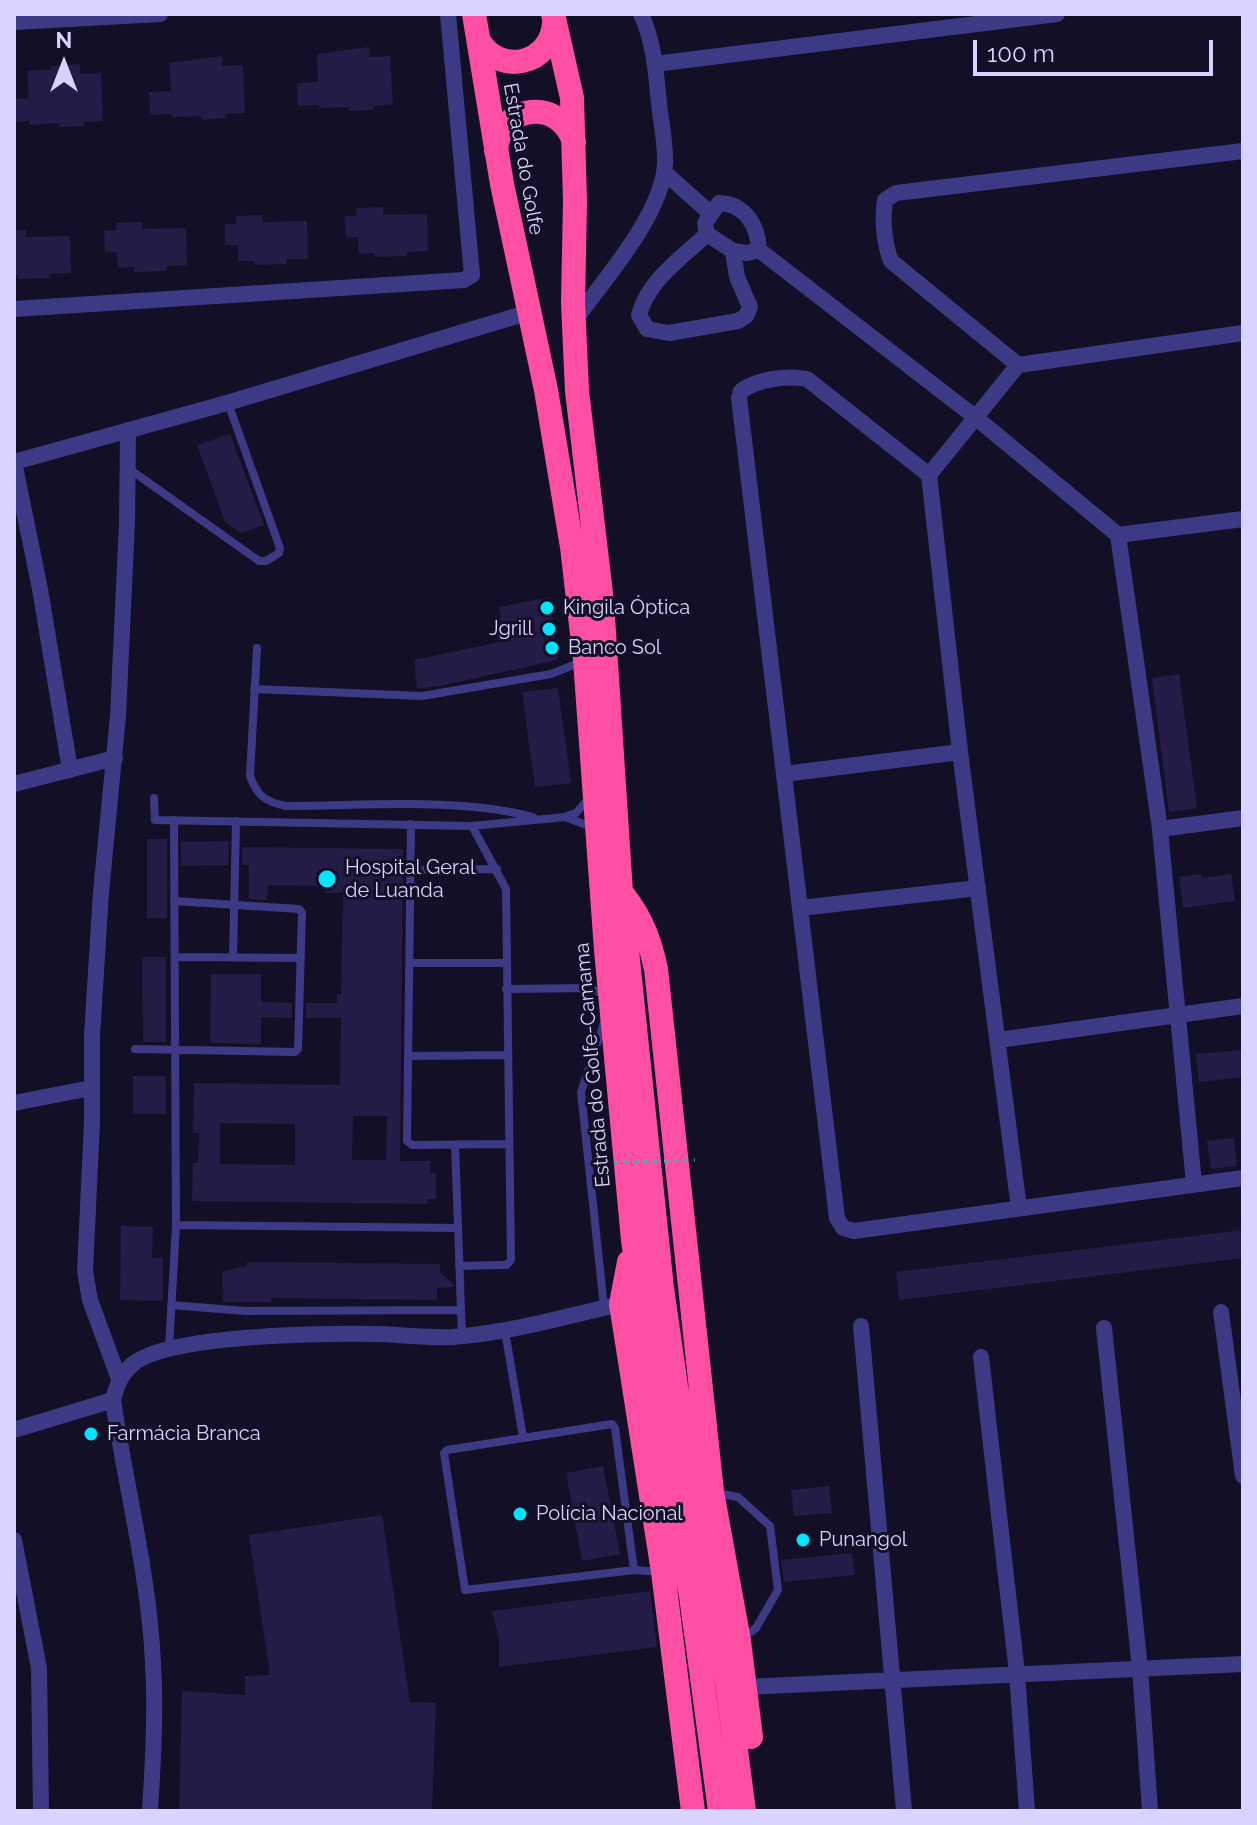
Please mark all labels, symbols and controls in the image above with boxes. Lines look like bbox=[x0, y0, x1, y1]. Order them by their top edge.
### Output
north arrow bbox=[24, 24, 104, 104]
scale bar bbox=[977, 24, 1217, 74]
text: N bbox=[56, 27, 72, 53]
text: 100 m bbox=[987, 39, 1055, 68]
street label: Estrada do Golfe bbox=[498, 81, 548, 237]
place label: Kingila Óptica bbox=[563, 596, 690, 620]
marker: Kingila Óptica bbox=[538, 599, 556, 617]
place label: Jgrill bbox=[489, 617, 533, 641]
marker: Jgrill bbox=[540, 620, 558, 638]
place label: Banco Sol bbox=[568, 636, 661, 660]
marker: Banco Sol bbox=[543, 639, 561, 657]
place label: Hospital Geral de Luanda bbox=[345, 856, 475, 903]
marker: Hospital Geral de Luanda bbox=[316, 868, 338, 890]
street label: Estrada do Golfe-Camama bbox=[570, 942, 616, 1188]
place label: Farmácia Branca bbox=[107, 1422, 261, 1446]
marker: Farmácia Branca bbox=[82, 1425, 100, 1443]
place label: Polícia Nacional bbox=[536, 1502, 683, 1526]
marker: Polícia Nacional bbox=[511, 1505, 529, 1523]
place label: Punangol bbox=[819, 1528, 907, 1552]
marker: Punangol bbox=[794, 1531, 812, 1549]

